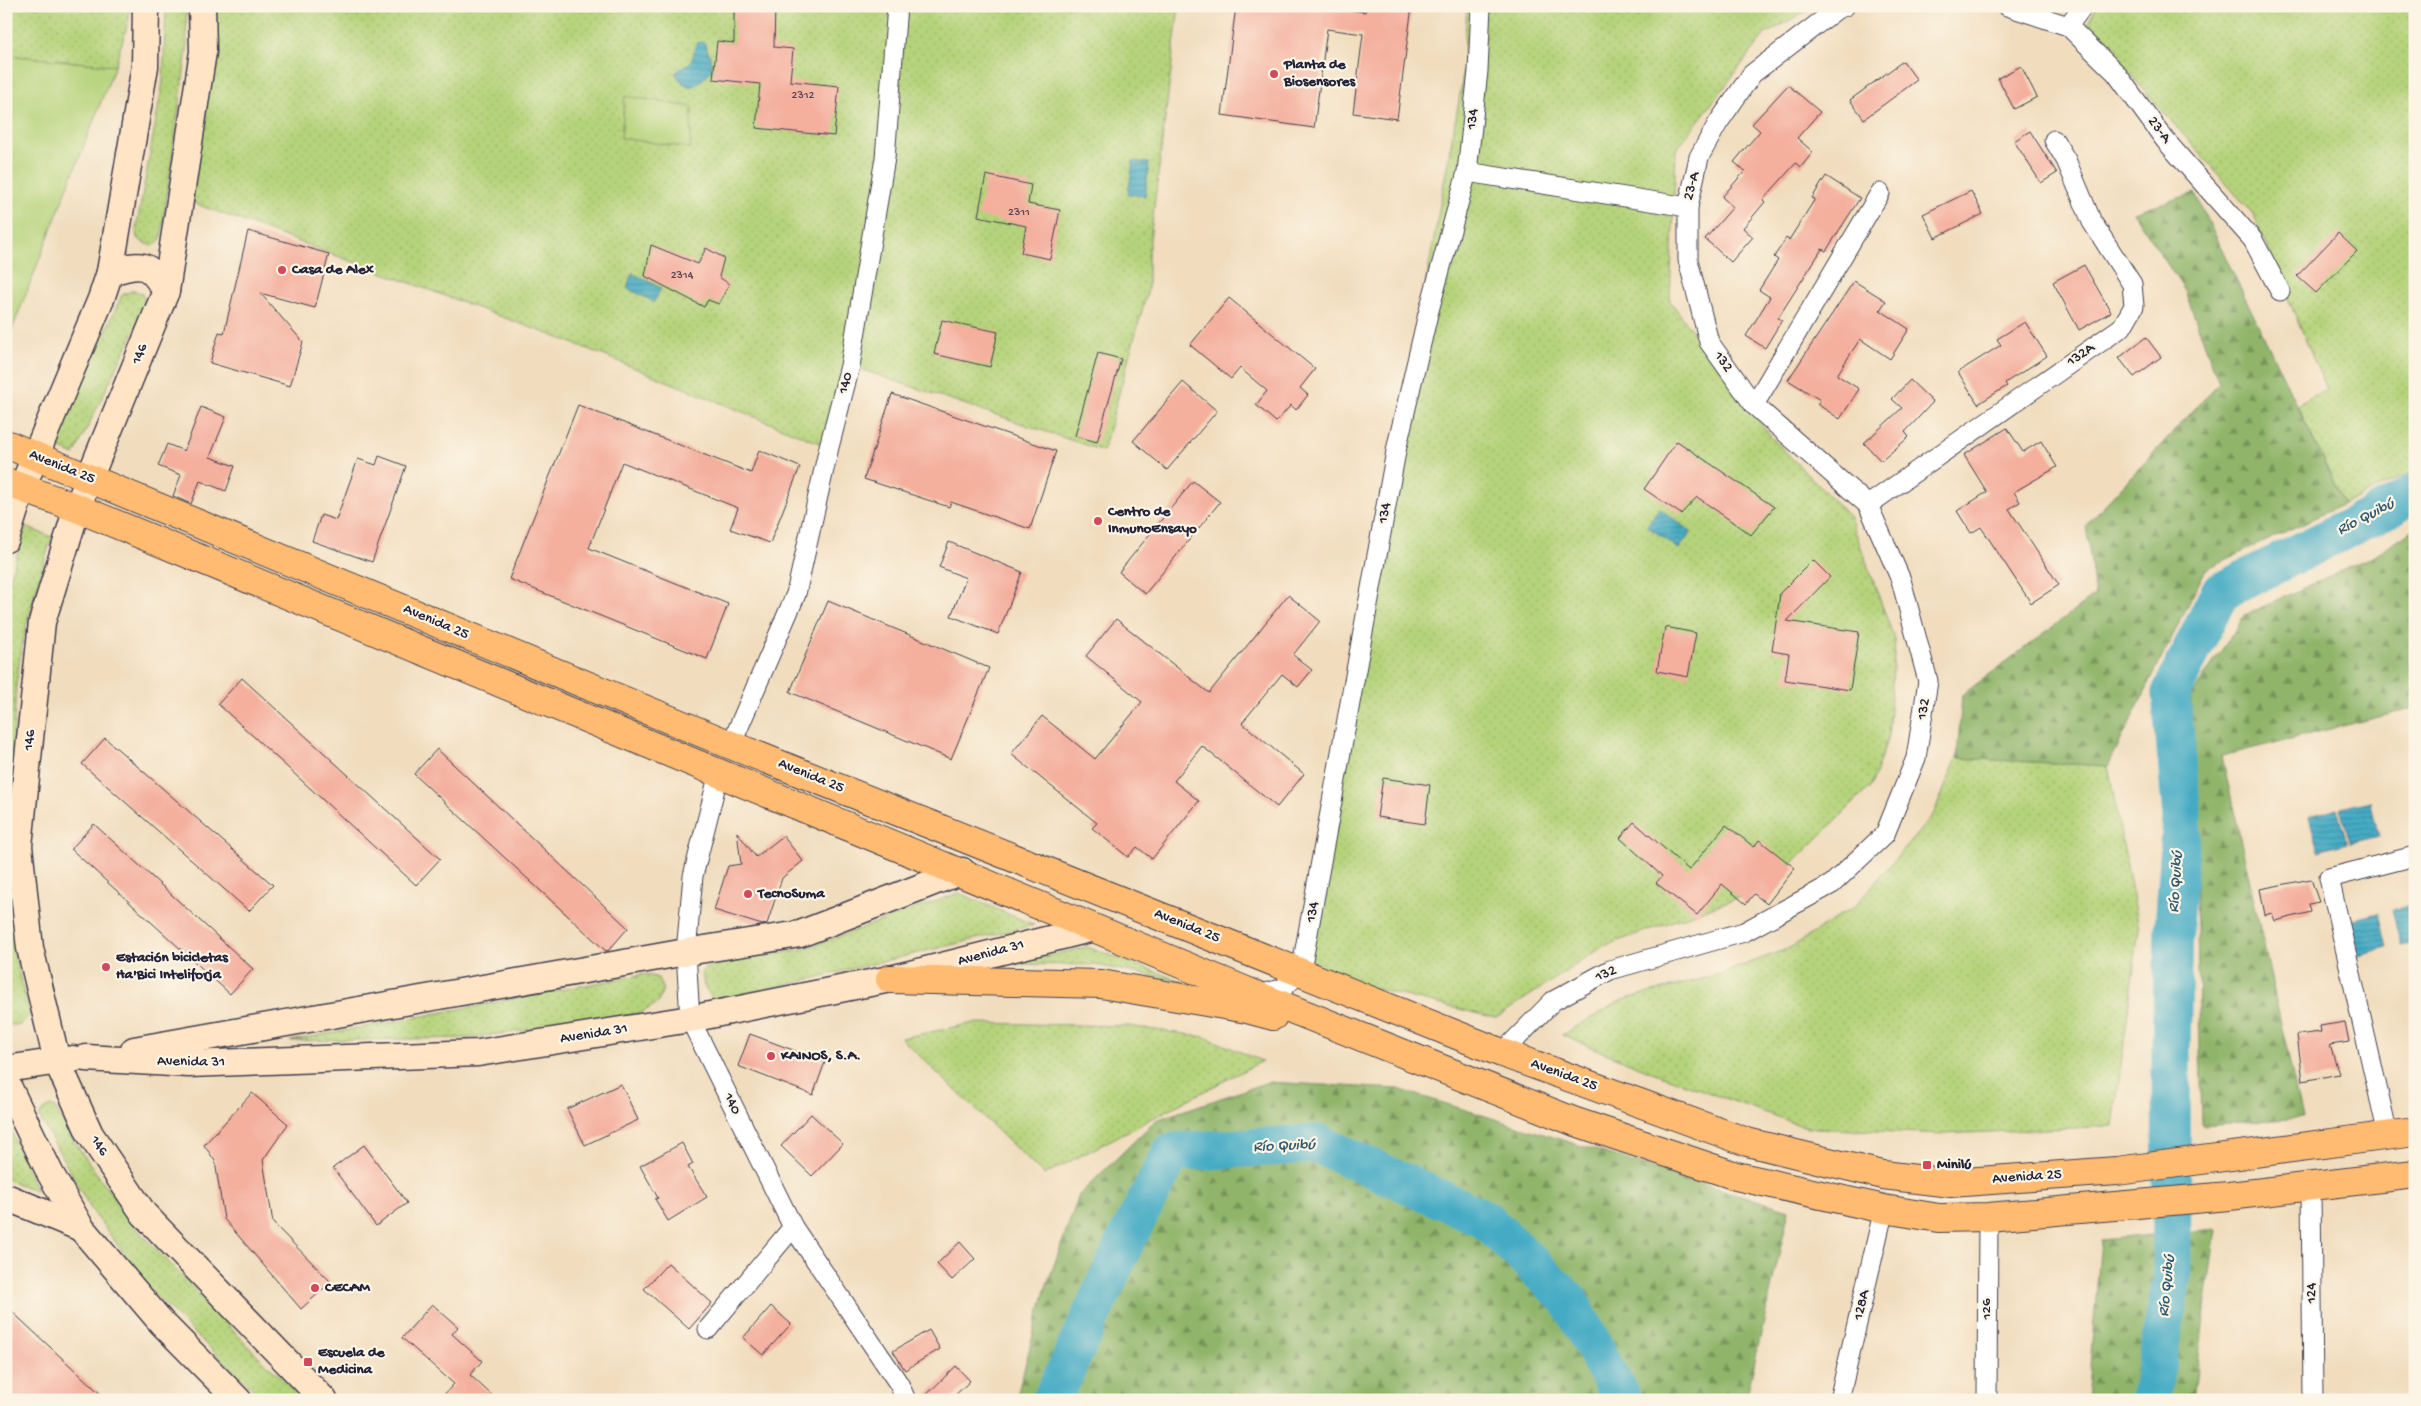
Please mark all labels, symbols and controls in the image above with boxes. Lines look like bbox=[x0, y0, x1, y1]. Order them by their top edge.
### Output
place label: Planta de Biosensores bbox=[1283, 56, 1356, 91]
marker: Planta de Biosensores bbox=[1268, 68, 1280, 80]
house number: 2312 bbox=[792, 89, 815, 103]
street label: 134 bbox=[1463, 108, 1483, 131]
street label: 23-A bbox=[2143, 113, 2176, 148]
street label: 23-A bbox=[1680, 169, 1705, 202]
house number: 2311 bbox=[1008, 206, 1030, 220]
place label: Casa de Alex bbox=[291, 261, 374, 279]
marker: Casa de Alex bbox=[276, 264, 288, 276]
house number: 2314 bbox=[671, 269, 694, 283]
street label: 132A bbox=[2063, 338, 2099, 372]
street label: 146 bbox=[127, 341, 152, 368]
street label: 132 bbox=[1709, 347, 1737, 376]
street label: 140 bbox=[834, 370, 857, 397]
street label: Avenida 25 bbox=[26, 446, 98, 488]
water label: Río Quibú bbox=[2334, 495, 2399, 540]
street label: 134 bbox=[1374, 501, 1396, 526]
place label: Centro de InmunoEnsayo bbox=[1107, 503, 1197, 538]
marker: Centro de InmunoEnsayo bbox=[1092, 515, 1104, 527]
street label: Avenida 25 bbox=[400, 600, 472, 644]
street label: 132 bbox=[1913, 697, 1935, 722]
street label: 146 bbox=[20, 728, 40, 752]
street label: Avenida 25 bbox=[775, 755, 847, 797]
water label: Río Quibú bbox=[2165, 849, 2189, 913]
place label: TecnoSuma bbox=[757, 885, 825, 903]
marker: TecnoSuma bbox=[742, 888, 754, 900]
street label: 134 bbox=[1302, 900, 1324, 925]
street label: Avenida 25 bbox=[1151, 905, 1223, 947]
street label: Avenida 31 bbox=[956, 935, 1026, 971]
place label: Estación bicicletas Ha'Bici Inteliforja bbox=[116, 949, 229, 984]
marker: Estación bicicletas Ha'Bici Inteliforja bbox=[100, 961, 112, 973]
street label: 132 bbox=[1592, 961, 1619, 987]
street label: Avenida 31 bbox=[559, 1020, 629, 1048]
place label: KAINOS, S.A. bbox=[780, 1047, 861, 1065]
marker: KAINOS, S.A. bbox=[765, 1050, 777, 1062]
street label: Avenida 31 bbox=[157, 1052, 225, 1072]
street label: Avenida 25 bbox=[1528, 1055, 1600, 1095]
street label: 140 bbox=[719, 1089, 745, 1118]
street label: 146 bbox=[85, 1132, 112, 1160]
water label: Río Quibú bbox=[1253, 1136, 1317, 1158]
place label: Minilú bbox=[1937, 1156, 1972, 1174]
marker: Minilú bbox=[1921, 1159, 1933, 1171]
street label: Avenida 25 bbox=[1992, 1166, 2062, 1188]
water label: Río Quibú bbox=[2155, 1253, 2181, 1318]
place label: CECAM bbox=[324, 1279, 370, 1297]
marker: CECAM bbox=[309, 1282, 321, 1294]
street label: 124 bbox=[2303, 1283, 2321, 1304]
street label: 128A bbox=[1850, 1287, 1874, 1323]
street label: 126 bbox=[1978, 1298, 1996, 1321]
place label: Escuela de Medicina bbox=[318, 1344, 386, 1379]
marker: Escuela de Medicina bbox=[302, 1356, 314, 1368]

